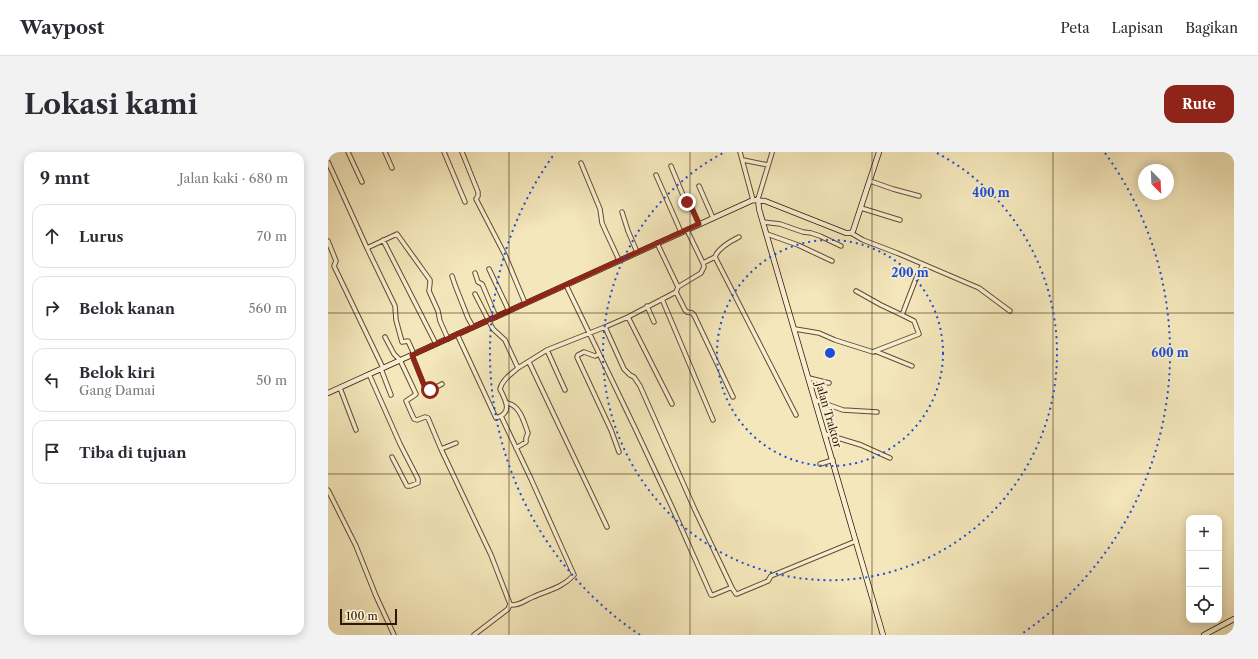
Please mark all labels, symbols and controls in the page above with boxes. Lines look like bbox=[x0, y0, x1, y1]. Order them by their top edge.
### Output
text: Waypost bbox=[20, 16, 104, 39]
text: Peta bbox=[1060, 19, 1090, 37]
text: Lapisan bbox=[1112, 19, 1163, 37]
text: Bagikan bbox=[1185, 19, 1238, 37]
button: Rute bbox=[1164, 85, 1234, 123]
text: Lokasi kami bbox=[24, 87, 198, 121]
north arrow bbox=[1138, 164, 1174, 200]
text: 9 mnt bbox=[40, 168, 90, 188]
text: Jalan kaki · 680 m bbox=[179, 170, 288, 186]
text: 400 m bbox=[972, 185, 1010, 200]
route end bbox=[678, 193, 696, 211]
icon: ahead bbox=[41, 225, 63, 247]
text: Lurus bbox=[79, 227, 124, 246]
text: 70 m bbox=[257, 228, 287, 244]
text: 200 m bbox=[891, 265, 929, 280]
icon: right bbox=[41, 297, 63, 319]
text: Belok kanan bbox=[79, 299, 175, 318]
text: 560 m bbox=[249, 300, 287, 316]
text: 600 m bbox=[1151, 345, 1189, 360]
centre of rings bbox=[823, 346, 837, 360]
text: Belok kiri bbox=[79, 363, 155, 382]
icon: left bbox=[41, 369, 63, 391]
text: 50 m bbox=[256, 372, 287, 388]
street label: Jalan Traktor bbox=[812, 379, 845, 450]
route start bbox=[421, 381, 439, 399]
text: Gang Damai bbox=[79, 382, 155, 398]
icon: arrive bbox=[41, 441, 63, 463]
text: Tiba di tujuan bbox=[79, 443, 187, 462]
map controls bbox=[1186, 515, 1222, 623]
button: + bbox=[1186, 515, 1222, 551]
button: − bbox=[1186, 551, 1222, 587]
button: locate bbox=[1186, 587, 1222, 623]
scale bar bbox=[340, 607, 397, 626]
text: 100 m bbox=[346, 609, 378, 623]

